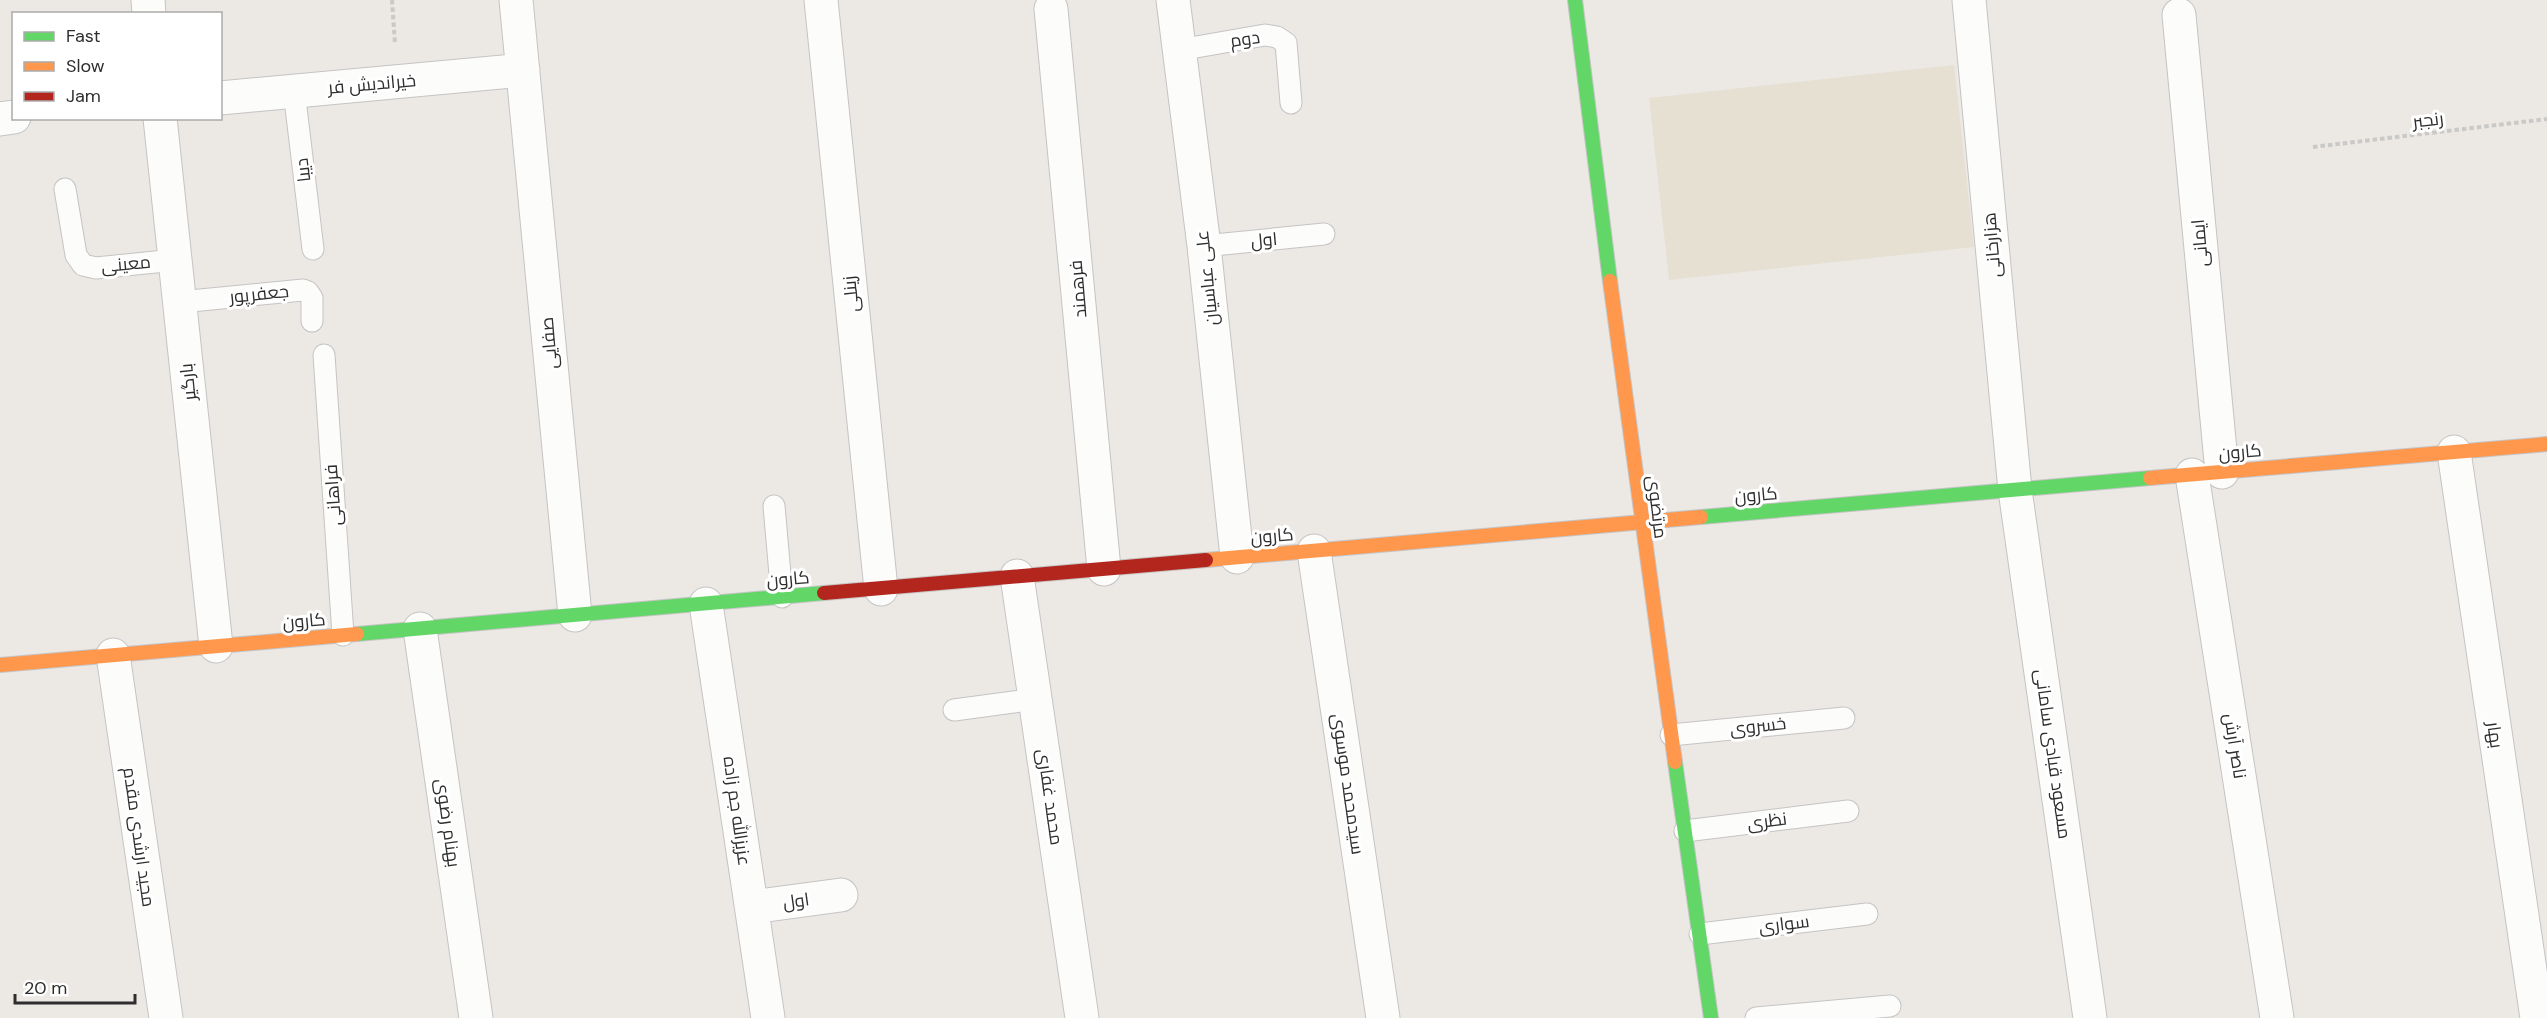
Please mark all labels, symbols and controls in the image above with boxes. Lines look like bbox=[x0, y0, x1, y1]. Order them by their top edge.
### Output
legend bbox=[12, 12, 222, 120]
text: Fast bbox=[66, 24, 101, 48]
street label: دوم bbox=[1229, 25, 1261, 53]
text: Slow bbox=[66, 54, 105, 78]
street label: خیراندیش فر bbox=[326, 68, 417, 100]
text: Jam bbox=[66, 84, 101, 108]
street label: رنجبر bbox=[2410, 106, 2445, 134]
street label: دیبا bbox=[290, 157, 316, 183]
street label: هزارخانی bbox=[1977, 211, 2007, 279]
street label: ایمانی bbox=[2186, 218, 2214, 268]
street label: اول bbox=[1250, 227, 1278, 253]
street label: علی عباسیان bbox=[1190, 229, 1224, 327]
street label: معینی bbox=[100, 250, 152, 278]
street label: فرهمند bbox=[1064, 259, 1092, 319]
street label: زینلی bbox=[837, 275, 865, 313]
street label: جعفرپور bbox=[227, 279, 290, 309]
street label: صفایی bbox=[535, 316, 563, 370]
street label: بارگیر bbox=[174, 362, 202, 403]
street label: کارون bbox=[2217, 438, 2263, 466]
street label: فراهانی bbox=[319, 463, 347, 527]
street label: مرتضوی bbox=[1641, 474, 1673, 540]
street label: کارون bbox=[1733, 481, 1779, 509]
street label: کارون bbox=[1249, 522, 1295, 550]
street label: کارون bbox=[765, 565, 811, 593]
street label: کارون bbox=[281, 607, 327, 635]
street label: مسعود قبادی سامانی bbox=[2029, 668, 2077, 840]
street label: خسروی bbox=[1729, 711, 1787, 741]
street label: سیدمحمد موسوی bbox=[1326, 712, 1370, 856]
street label: ناصر آرش bbox=[2218, 712, 2252, 780]
street label: بهار bbox=[2481, 719, 2509, 750]
street label: محمد غفاری bbox=[1031, 747, 1069, 847]
street label: عزیزالله جم زاده bbox=[717, 755, 757, 867]
street label: مجید ارشدی مقدم bbox=[117, 765, 161, 909]
street label: بهنام رضوی bbox=[430, 777, 466, 869]
street label: نظری bbox=[1746, 807, 1788, 835]
street label: اول bbox=[781, 887, 811, 915]
street label: سواری bbox=[1757, 909, 1811, 939]
scale bar bbox=[15, 967, 135, 1005]
text: 20 m bbox=[24, 976, 67, 1000]

